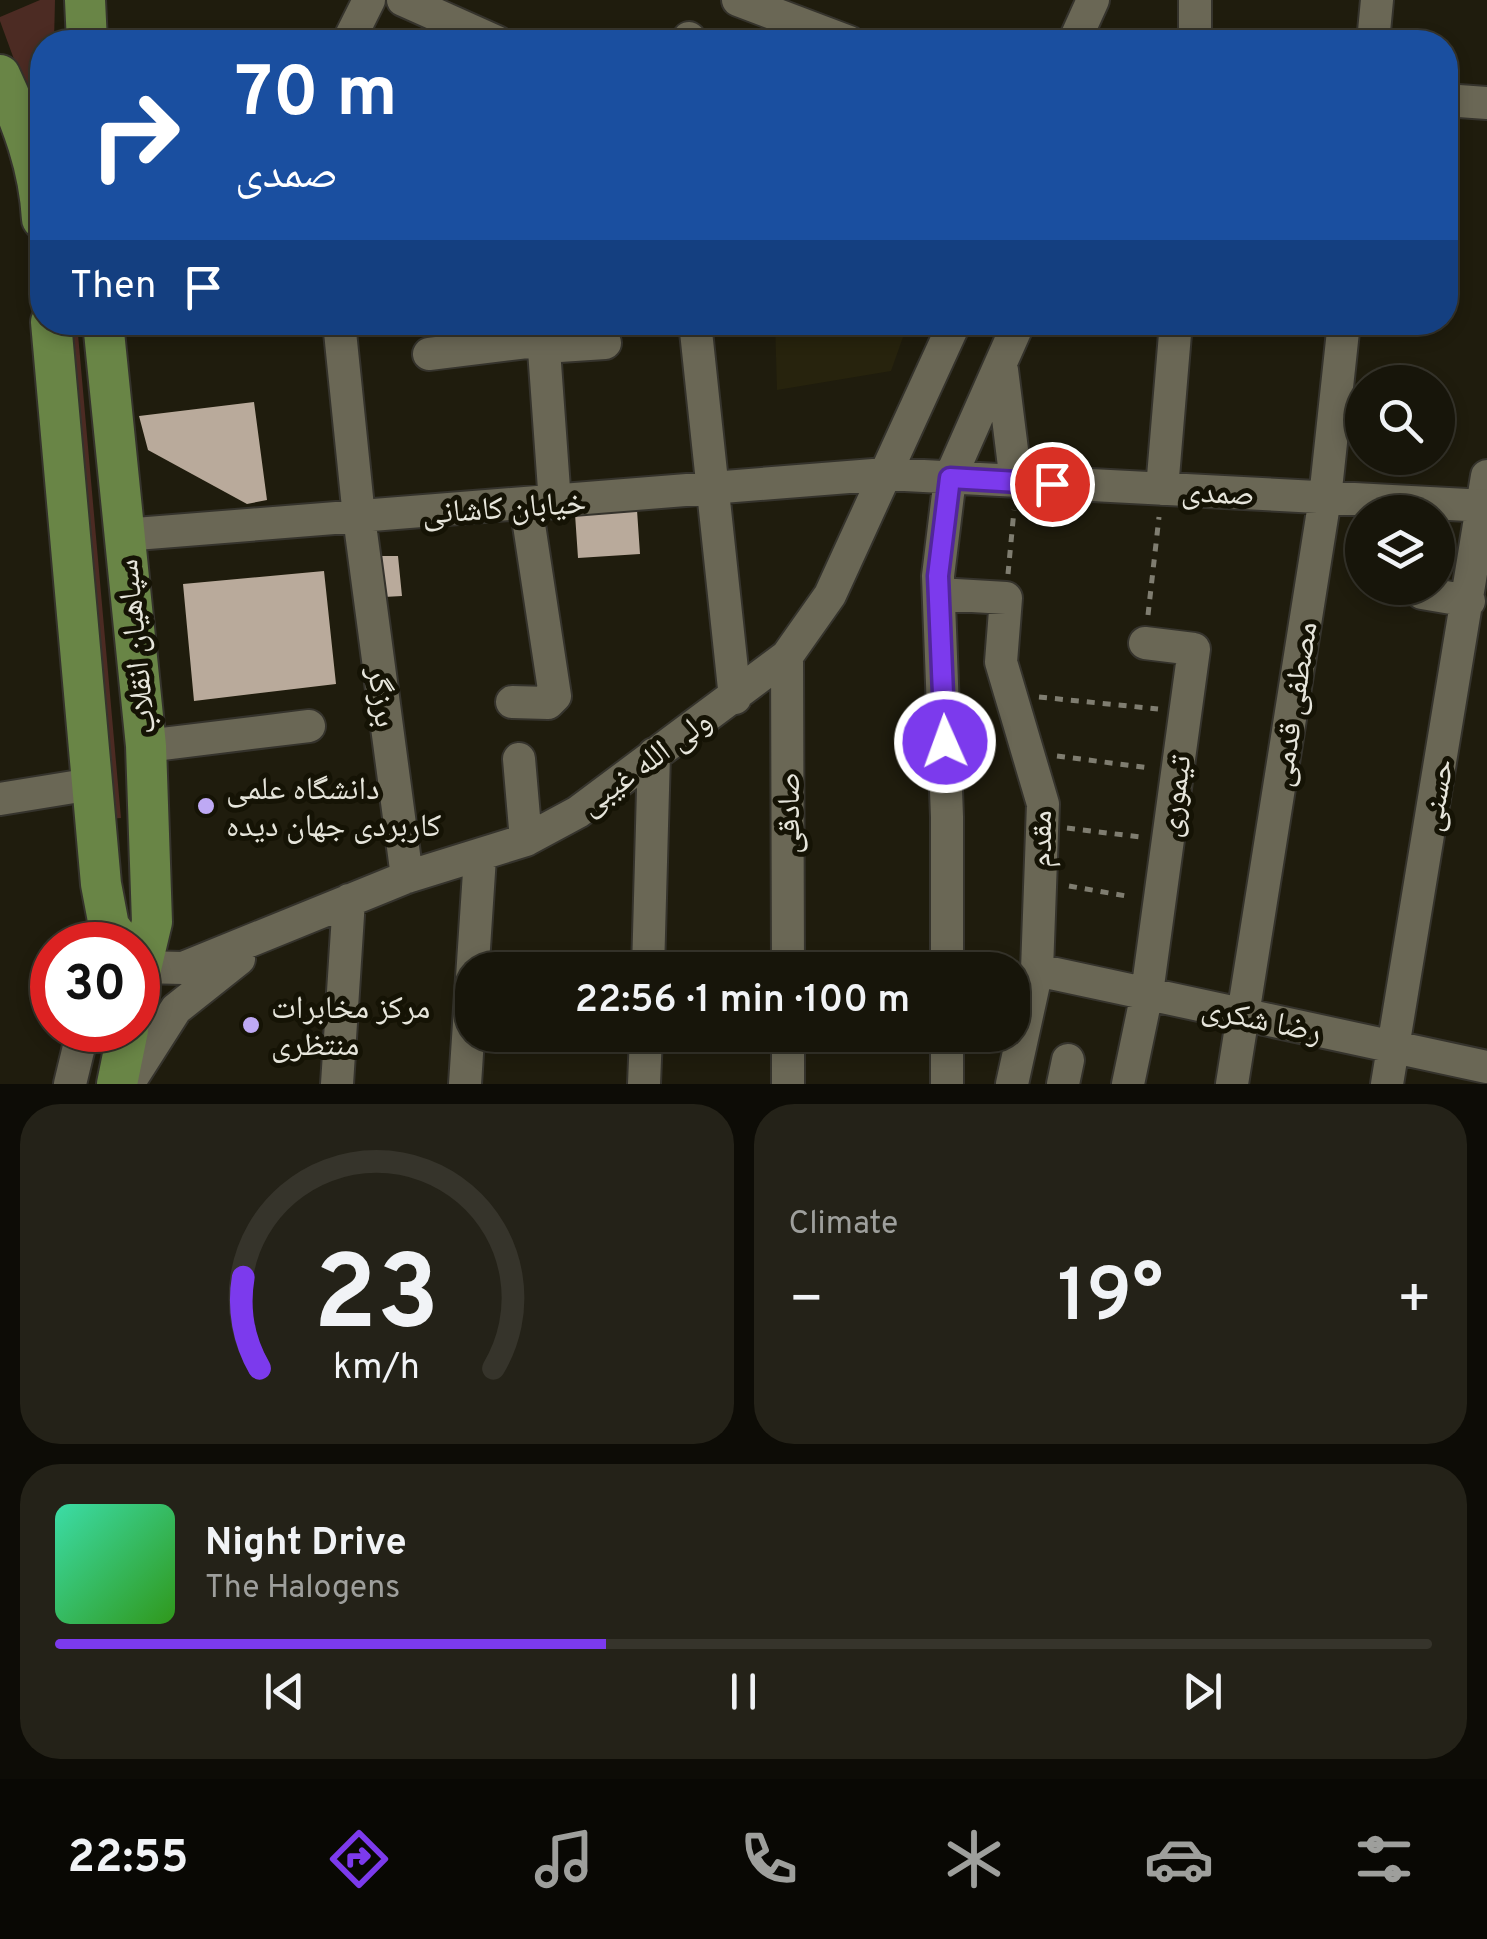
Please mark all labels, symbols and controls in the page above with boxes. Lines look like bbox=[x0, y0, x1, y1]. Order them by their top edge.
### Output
text: 70 m bbox=[235, 52, 398, 141]
icon: right bbox=[70, 70, 200, 200]
text: صمدی bbox=[235, 147, 338, 204]
icon: arrive bbox=[176, 260, 231, 315]
text: Then bbox=[70, 263, 156, 312]
map controls bbox=[1345, 365, 1455, 605]
button: search bbox=[1345, 365, 1455, 475]
pin bbox=[1010, 442, 1095, 527]
icon: arrive bbox=[1025, 457, 1080, 512]
street label: صمدی bbox=[1180, 473, 1255, 517]
street label: خیابان کاشانی bbox=[421, 484, 588, 536]
button: layers bbox=[1345, 495, 1455, 605]
street label: سپاهیان انقلاب bbox=[109, 557, 167, 736]
street label: مصطفی قدمی bbox=[1263, 619, 1329, 790]
street label: برزگر bbox=[356, 664, 404, 730]
position arrow bbox=[893, 690, 997, 794]
street label: ولی الله غیبی bbox=[573, 703, 721, 826]
street label: تیموری bbox=[1151, 753, 1203, 840]
street label: حسنی bbox=[1413, 756, 1465, 835]
place label: دانشگاه علمی کاربردی جهان دیده bbox=[226, 771, 441, 848]
street label: صادقی bbox=[771, 772, 811, 854]
marker: دانشگاه علمی کاربردی جهان دیده bbox=[195, 795, 217, 817]
street label: مقدم bbox=[1023, 810, 1063, 868]
speed limit sign: 30 bbox=[30, 922, 160, 1052]
text: 22:56 · 1 min · 100 m bbox=[575, 977, 910, 1026]
place label: مرکز مخابرات منتظری bbox=[271, 990, 430, 1067]
street label: رضا شکری bbox=[1198, 990, 1325, 1054]
marker: مرکز مخابرات منتظری bbox=[240, 1014, 262, 1036]
text: Climate bbox=[789, 1205, 898, 1245]
text: 23 bbox=[314, 1234, 440, 1366]
text: 19° bbox=[1057, 1253, 1163, 1348]
text: − bbox=[789, 1267, 824, 1337]
text: + bbox=[1397, 1267, 1432, 1337]
text: km/h bbox=[333, 1346, 420, 1392]
text: Night Drive bbox=[205, 1520, 407, 1569]
text: The Halogens bbox=[205, 1569, 400, 1609]
icon: previous bbox=[257, 1664, 312, 1719]
icon: pause bbox=[716, 1664, 771, 1719]
icon: next bbox=[1175, 1664, 1230, 1719]
icon: directions bbox=[324, 1824, 394, 1894]
icon: music bbox=[529, 1824, 599, 1894]
icon: phone bbox=[734, 1824, 804, 1894]
icon: climate bbox=[939, 1824, 1009, 1894]
icon: car bbox=[1144, 1824, 1214, 1894]
icon: filters bbox=[1349, 1824, 1419, 1894]
text: 22:55 bbox=[68, 1831, 189, 1888]

